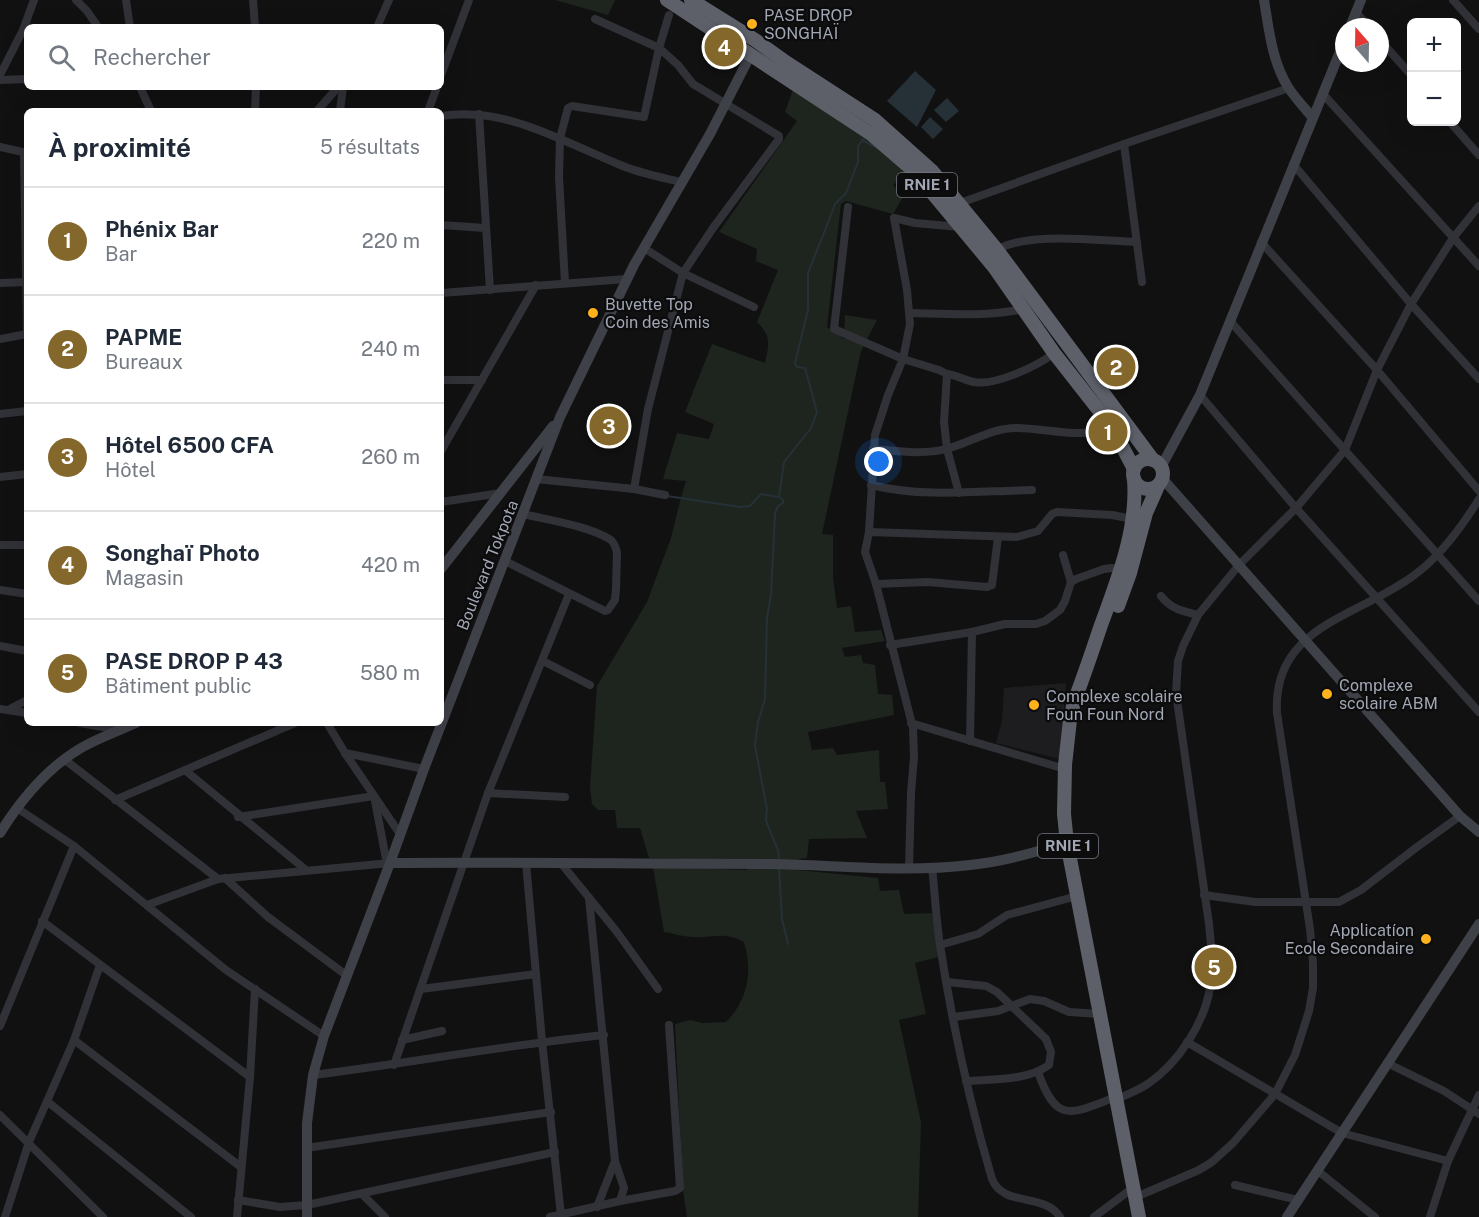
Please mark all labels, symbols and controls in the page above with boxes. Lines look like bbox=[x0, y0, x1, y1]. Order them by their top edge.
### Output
place label: PASE DROP SONGHAÏ bbox=[764, 6, 853, 43]
marker: PASE DROP SONGHAÏ bbox=[745, 17, 759, 31]
north arrow bbox=[1335, 18, 1389, 72]
map controls bbox=[1407, 18, 1461, 126]
button: + bbox=[1407, 18, 1461, 72]
search box bbox=[24, 24, 444, 90]
pin: 4 bbox=[704, 24, 744, 70]
icon: search bbox=[45, 41, 78, 74]
text: Rechercher bbox=[93, 44, 211, 70]
button: − bbox=[1407, 72, 1461, 126]
text: À proximité bbox=[48, 132, 191, 163]
text: 5 résultats bbox=[320, 135, 420, 159]
road number: RNIE 1 bbox=[897, 173, 957, 197]
text: Phénix Bar bbox=[105, 216, 218, 242]
text: 1 bbox=[63, 229, 72, 253]
text: 220 m bbox=[362, 229, 420, 253]
text: Bar bbox=[105, 242, 137, 266]
place label: Buvette Top Coin des Amis bbox=[605, 295, 710, 332]
marker: Buvette Top Coin des Amis bbox=[586, 306, 600, 320]
text: PAPME bbox=[105, 324, 182, 350]
text: 2 bbox=[61, 337, 74, 361]
text: 240 m bbox=[361, 337, 420, 361]
pin: 2 bbox=[1096, 344, 1136, 389]
text: Bureaux bbox=[105, 350, 183, 374]
pin: 3 bbox=[590, 404, 628, 448]
pin: 1 bbox=[1088, 410, 1128, 454]
text: Hôtel 6500 CFA bbox=[105, 432, 274, 458]
text: 3 bbox=[61, 445, 74, 469]
text: 260 m bbox=[361, 445, 420, 469]
your location bbox=[864, 447, 893, 476]
text: Hôtel bbox=[105, 458, 156, 482]
street label: Boulevard Tokpota bbox=[453, 497, 522, 633]
text: Songhaï Photo bbox=[105, 540, 260, 566]
text: 4 bbox=[61, 553, 74, 577]
text: 420 m bbox=[361, 553, 420, 577]
text: Magasin bbox=[105, 566, 184, 590]
text: PASE DROP P 43 bbox=[105, 648, 283, 674]
text: 5 bbox=[61, 661, 74, 685]
text: 580 m bbox=[360, 661, 420, 685]
text: Bâtiment public bbox=[105, 674, 252, 698]
place label: Complexe scolaire ABM bbox=[1339, 676, 1438, 713]
place label: Complexe scolaire Foun Foun Nord bbox=[1046, 687, 1183, 724]
marker: Complexe scolaire ABM bbox=[1320, 687, 1334, 701]
marker: Complexe scolaire Foun Foun Nord bbox=[1027, 698, 1041, 712]
road number: RNIE 1 bbox=[1038, 834, 1098, 858]
place label: Applicatíon Ecole Secondaire bbox=[1285, 921, 1414, 958]
marker: Applicatíon Ecole Secondaire bbox=[1419, 932, 1433, 946]
pin: 5 bbox=[1194, 944, 1234, 990]

